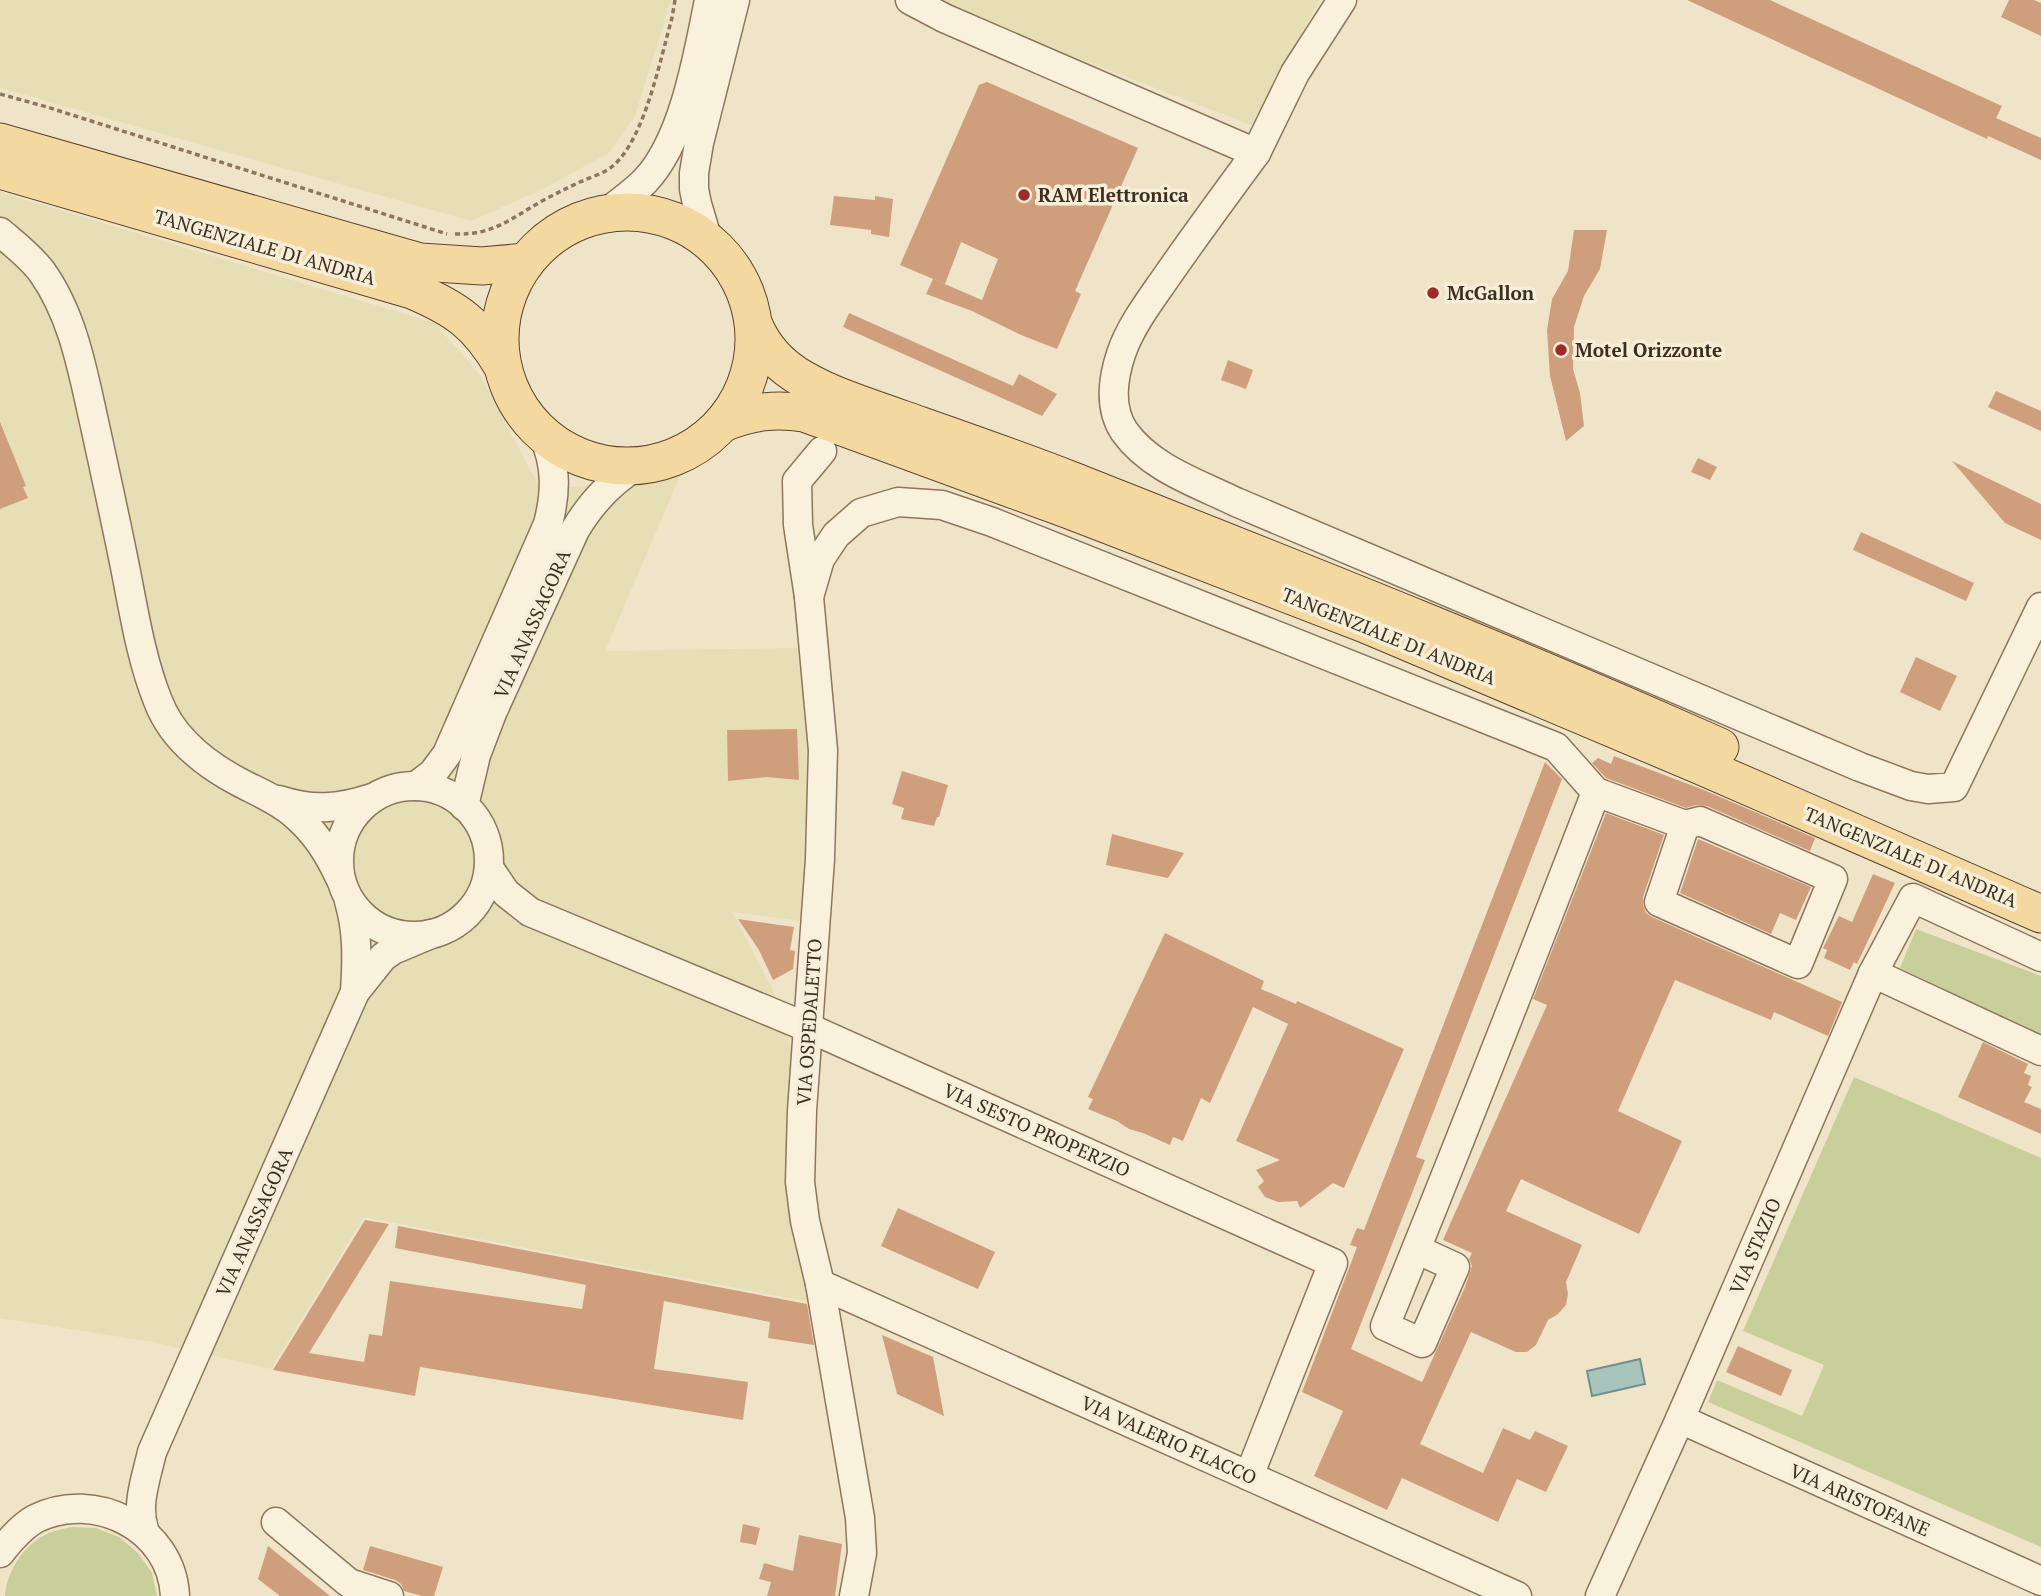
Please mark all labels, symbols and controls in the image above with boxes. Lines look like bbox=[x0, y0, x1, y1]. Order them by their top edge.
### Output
place label: RAM Elettronica bbox=[1038, 182, 1189, 207]
marker: RAM Elettronica bbox=[1016, 187, 1032, 203]
street label: TANGENZIALE DI ANDRIA bbox=[152, 203, 379, 290]
place label: McGallon bbox=[1447, 280, 1535, 305]
marker: McGallon bbox=[1425, 285, 1441, 301]
place label: Motel Orizzonte bbox=[1575, 337, 1722, 362]
marker: Motel Orizzonte bbox=[1553, 342, 1569, 358]
street label: VIA ANASSAGORA bbox=[487, 545, 576, 702]
street label: TANGENZIALE DI ANDRIA bbox=[1278, 581, 1500, 690]
street label: TANGENZIALE DI ANDRIA bbox=[1801, 800, 2021, 913]
street label: VIA OSPEDALETTO bbox=[790, 938, 827, 1106]
street label: VIA SESTO PROPERZIO bbox=[940, 1077, 1135, 1182]
street label: VIA ANASSAGORA bbox=[209, 1143, 298, 1300]
street label: VIA STAZIO bbox=[1723, 1194, 1786, 1298]
street label: VIA VALERIO FLACCO bbox=[1077, 1390, 1261, 1490]
street label: VIA ARISTOFANE bbox=[1786, 1457, 1934, 1542]

